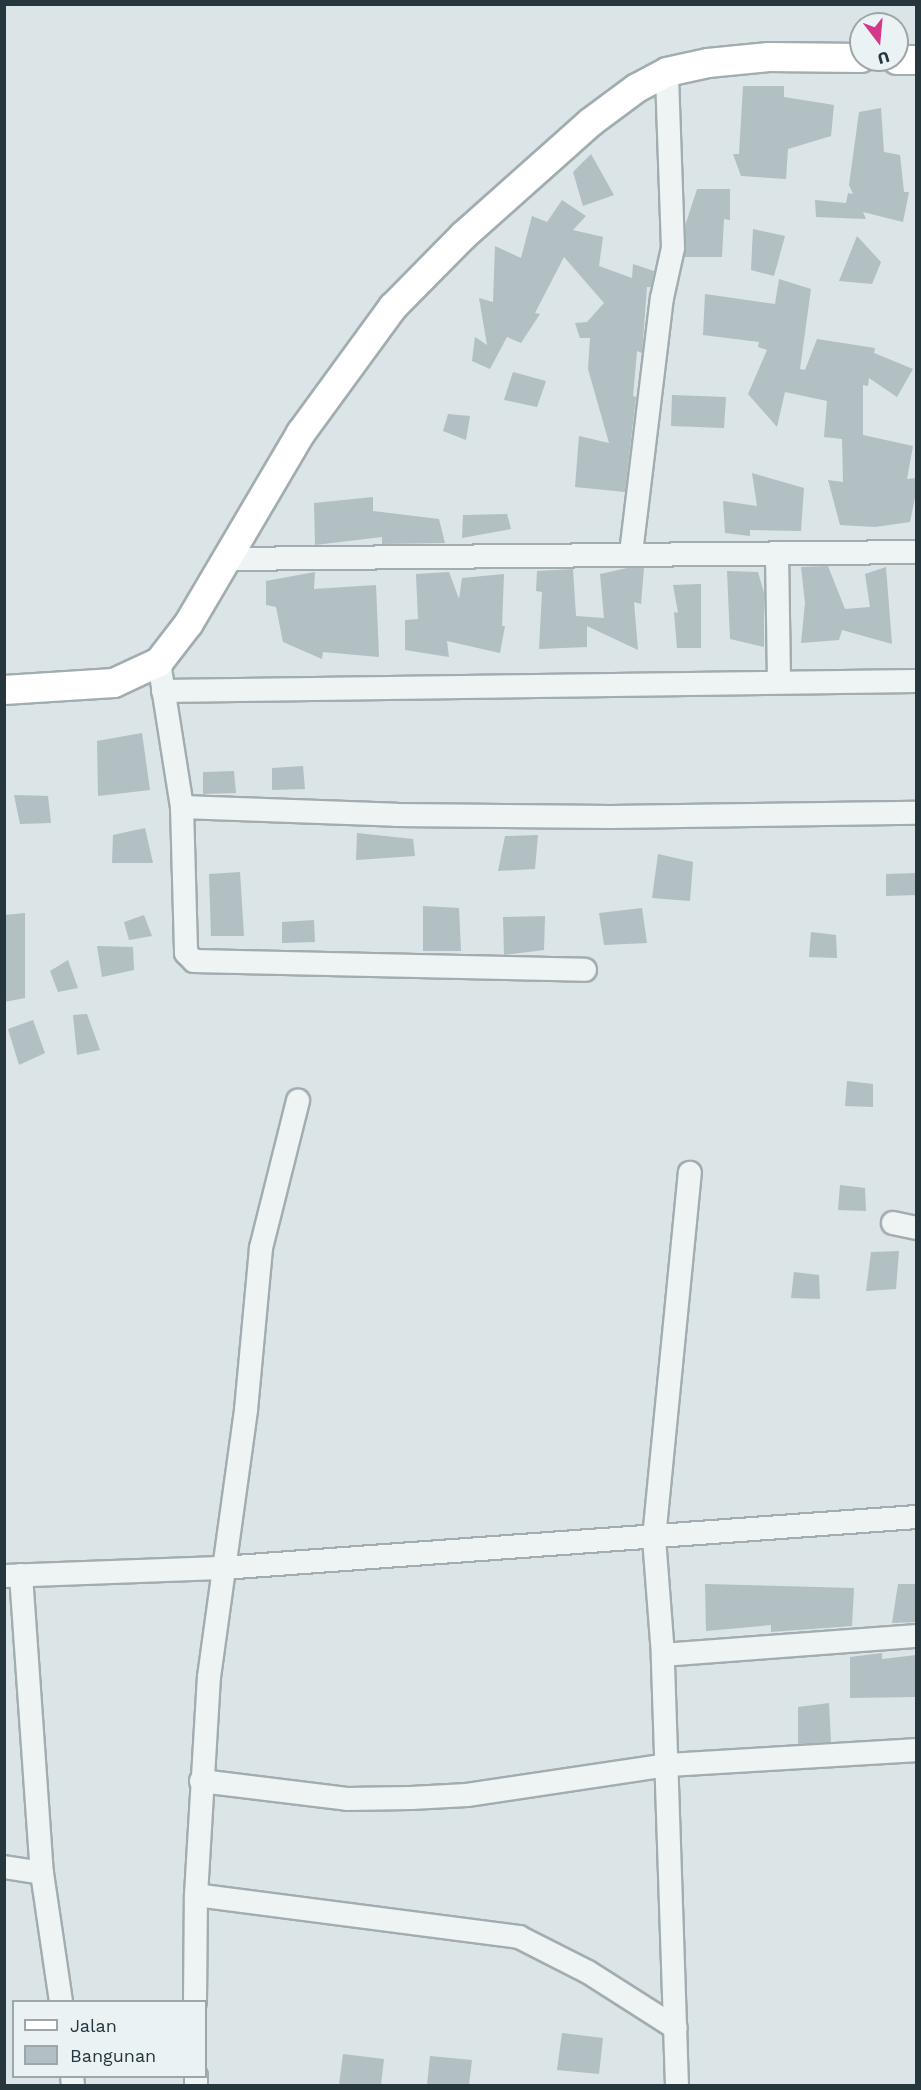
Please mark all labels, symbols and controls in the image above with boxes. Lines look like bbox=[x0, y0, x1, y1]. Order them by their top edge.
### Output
north arrow bbox=[849, 12, 909, 72]
text: U bbox=[875, 47, 892, 69]
legend bbox=[12, 2000, 207, 2078]
text: Jalan bbox=[70, 2015, 117, 2036]
text: Bangunan bbox=[70, 2045, 156, 2066]

